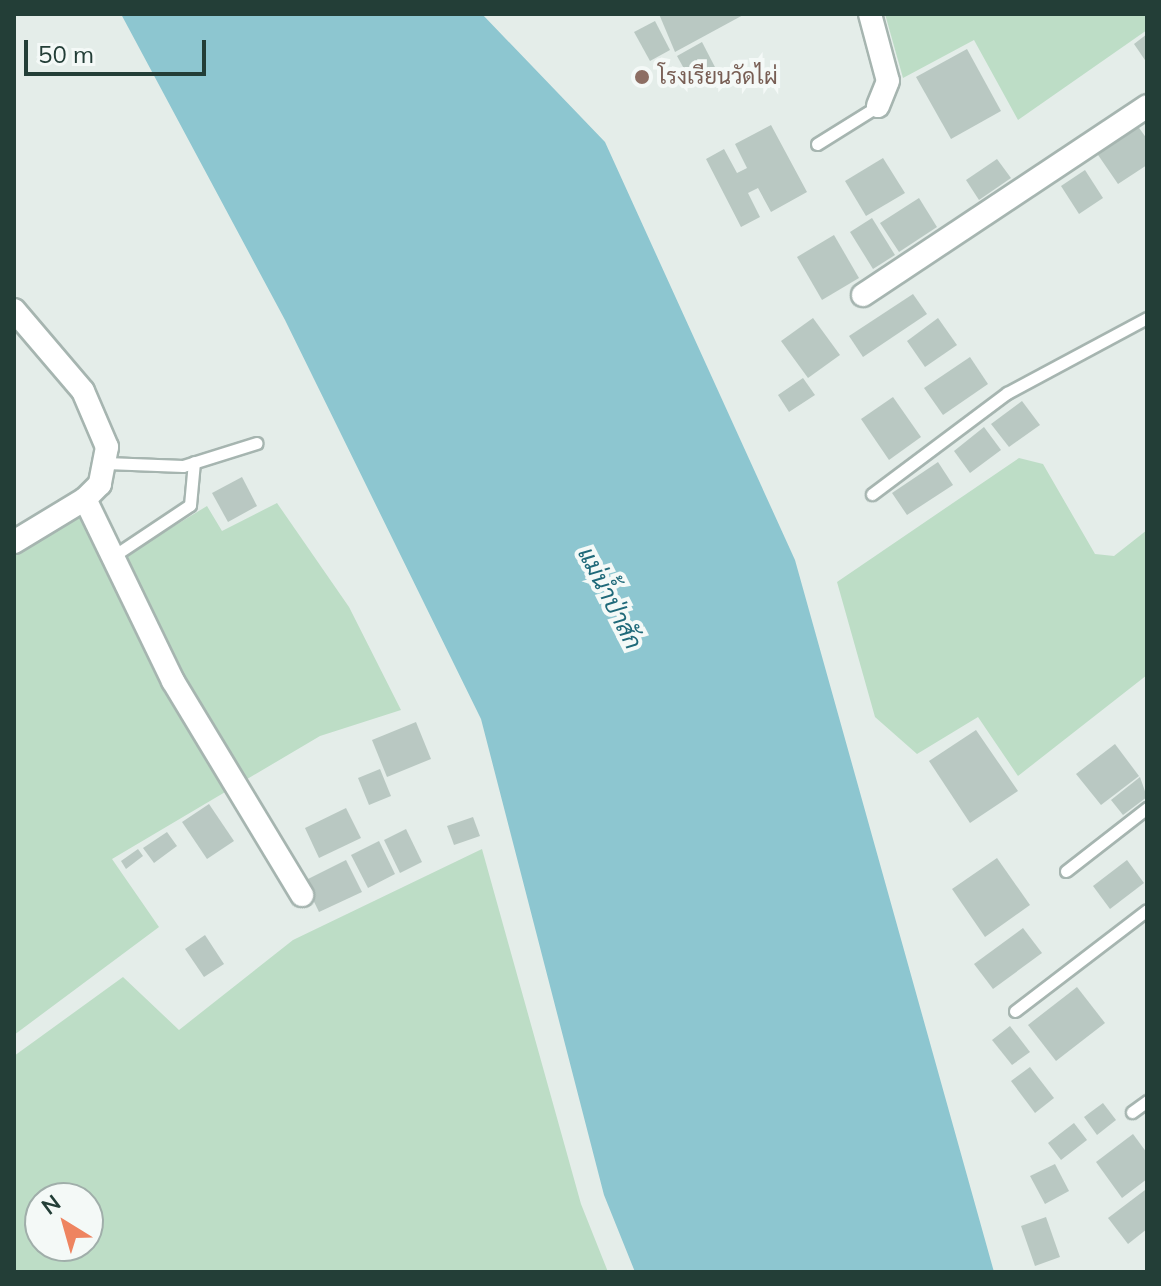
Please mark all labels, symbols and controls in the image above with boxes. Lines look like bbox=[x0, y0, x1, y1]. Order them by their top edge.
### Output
scale bar bbox=[28, 24, 210, 74]
text: 50 m bbox=[38, 39, 94, 69]
place label: โรงเรียนวัดไผ่ bbox=[658, 64, 778, 90]
marker: โรงเรียนวัดไผ่ bbox=[633, 68, 651, 86]
water label: แม่น้ำป่าสัก bbox=[572, 542, 648, 654]
north arrow bbox=[24, 1182, 104, 1262]
text: N bbox=[36, 1188, 66, 1221]

